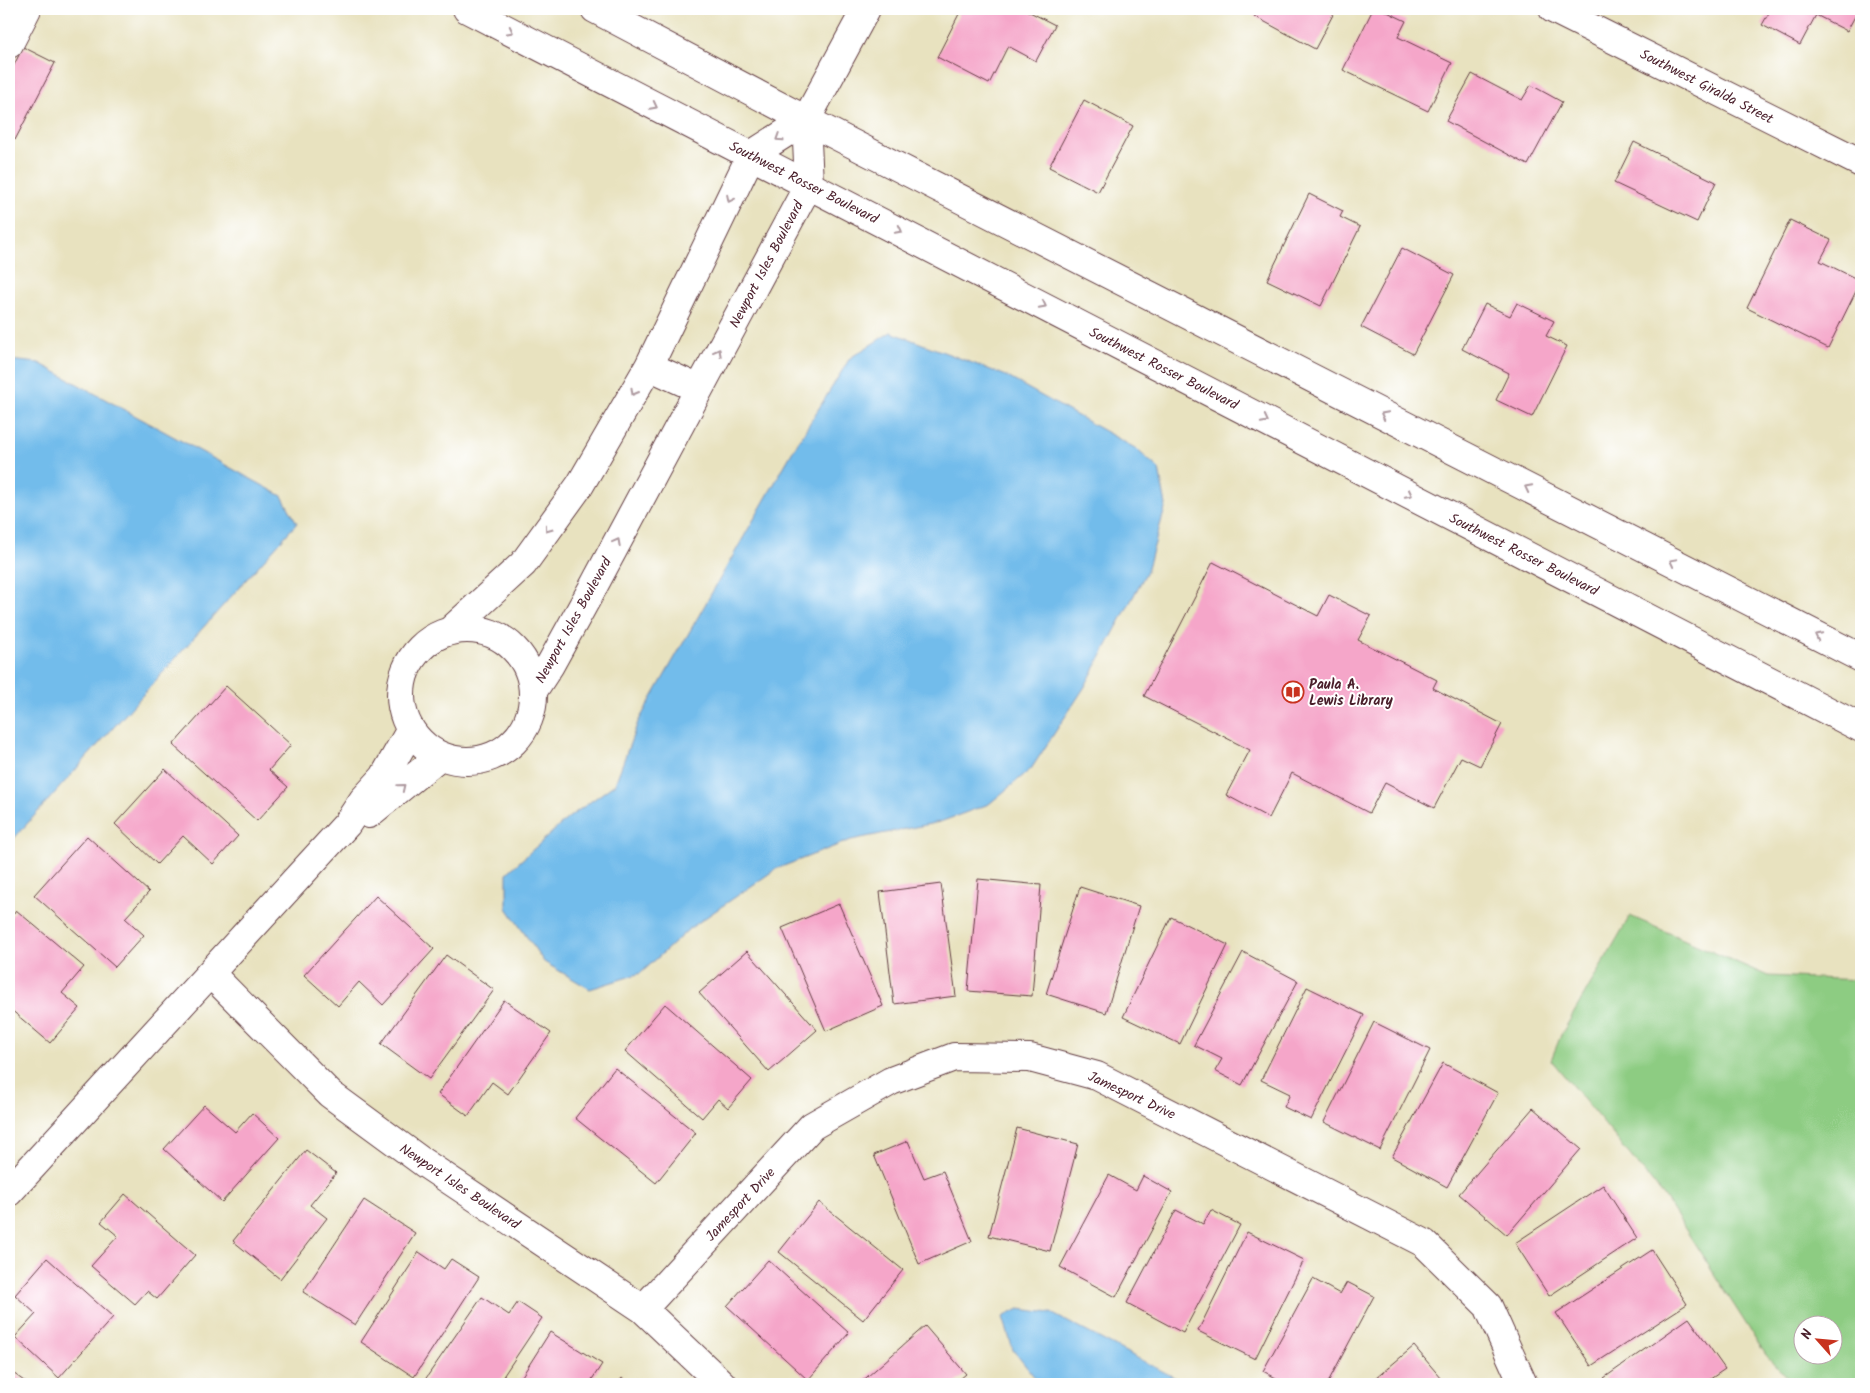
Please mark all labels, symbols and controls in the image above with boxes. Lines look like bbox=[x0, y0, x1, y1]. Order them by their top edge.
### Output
one-way arrow bbox=[505, 25, 514, 35]
street label: Southwest Giralda Street bbox=[1636, 44, 1778, 130]
one-way arrow bbox=[649, 100, 658, 110]
one-way arrow bbox=[775, 131, 784, 141]
street label: Southwest Rosser Boulevard bbox=[725, 136, 883, 231]
one-way arrow bbox=[726, 194, 736, 203]
street label: Newport Isles Boulevard bbox=[724, 196, 810, 332]
one-way arrow bbox=[893, 224, 902, 234]
one-way arrow bbox=[1038, 299, 1047, 309]
street label: Southwest Rosser Boulevard bbox=[1085, 322, 1243, 417]
one-way arrow bbox=[712, 349, 722, 358]
one-way arrow bbox=[630, 386, 640, 395]
one-way arrow bbox=[1380, 411, 1389, 421]
one-way arrow bbox=[1260, 414, 1269, 424]
one-way arrow bbox=[1524, 484, 1533, 494]
one-way arrow bbox=[1404, 488, 1413, 498]
street label: Southwest Rosser Boulevard bbox=[1445, 508, 1603, 603]
one-way arrow bbox=[545, 523, 554, 533]
one-way arrow bbox=[611, 538, 621, 547]
street label: Newport Isles Boulevard bbox=[530, 552, 618, 688]
one-way arrow bbox=[1669, 558, 1678, 568]
one-way arrow bbox=[1814, 632, 1823, 642]
place label: Paula A. Lewis Library bbox=[1309, 674, 1393, 712]
library icon: Paula A. Lewis Library bbox=[1281, 680, 1305, 704]
one-way arrow bbox=[396, 785, 405, 793]
street label: Jamesport Drive bbox=[1084, 1066, 1180, 1126]
street label: Newport Isles Boulevard bbox=[395, 1138, 525, 1236]
street label: Jamesport Drive bbox=[700, 1162, 781, 1247]
north arrow bbox=[1792, 1316, 1842, 1366]
text: N bbox=[1795, 1325, 1819, 1343]

